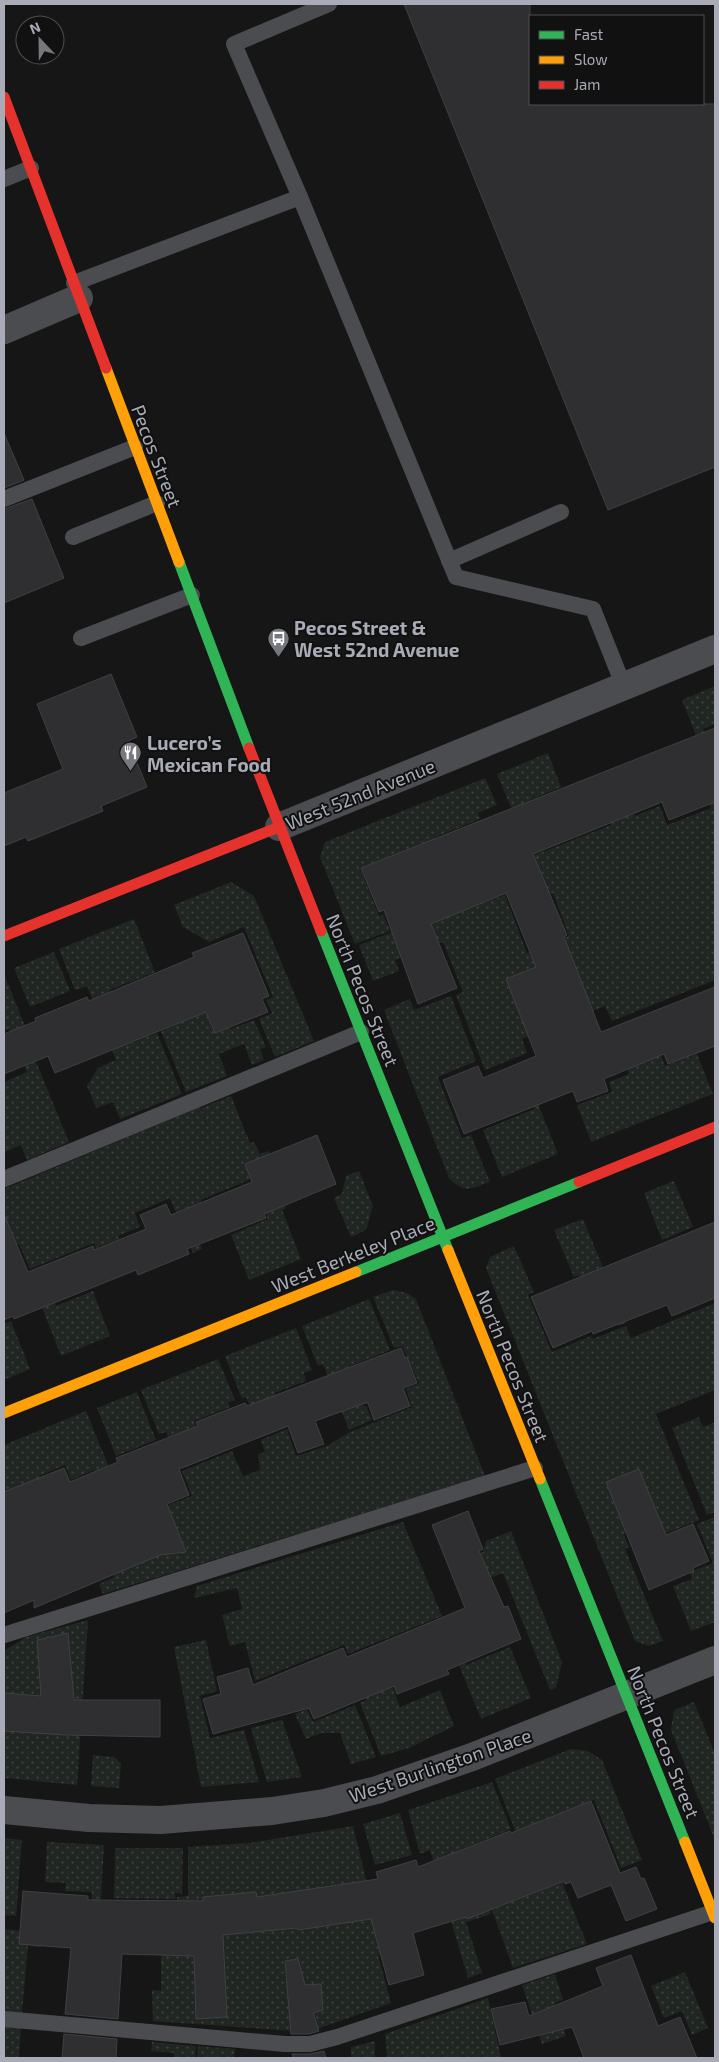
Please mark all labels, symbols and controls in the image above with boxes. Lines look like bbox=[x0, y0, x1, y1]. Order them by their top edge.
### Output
north arrow bbox=[15, 15, 65, 65]
legend bbox=[529, 15, 704, 105]
text: N bbox=[27, 18, 43, 37]
text: Fast bbox=[574, 25, 604, 43]
text: Slow bbox=[574, 50, 608, 68]
text: Jam bbox=[574, 75, 600, 93]
street label: Pecos Street bbox=[127, 402, 187, 510]
place label: Pecos Street & West 52nd Avenue bbox=[294, 616, 460, 661]
bus stop icon: Pecos Street & West 52nd Avenue bbox=[266, 626, 290, 657]
place label: Lucero’s Mexican Food bbox=[147, 731, 271, 776]
restaurant icon: Lucero’s Mexican Food bbox=[119, 741, 143, 772]
street label: West 52nd Avenue bbox=[282, 754, 438, 834]
street label: North Pecos Street bbox=[322, 910, 404, 1070]
street label: West Berkeley Place bbox=[268, 1211, 438, 1297]
street label: North Pecos Street bbox=[472, 1286, 554, 1446]
street label: North Pecos Street bbox=[623, 1662, 705, 1822]
street label: West Burlington Place bbox=[346, 1723, 534, 1807]

